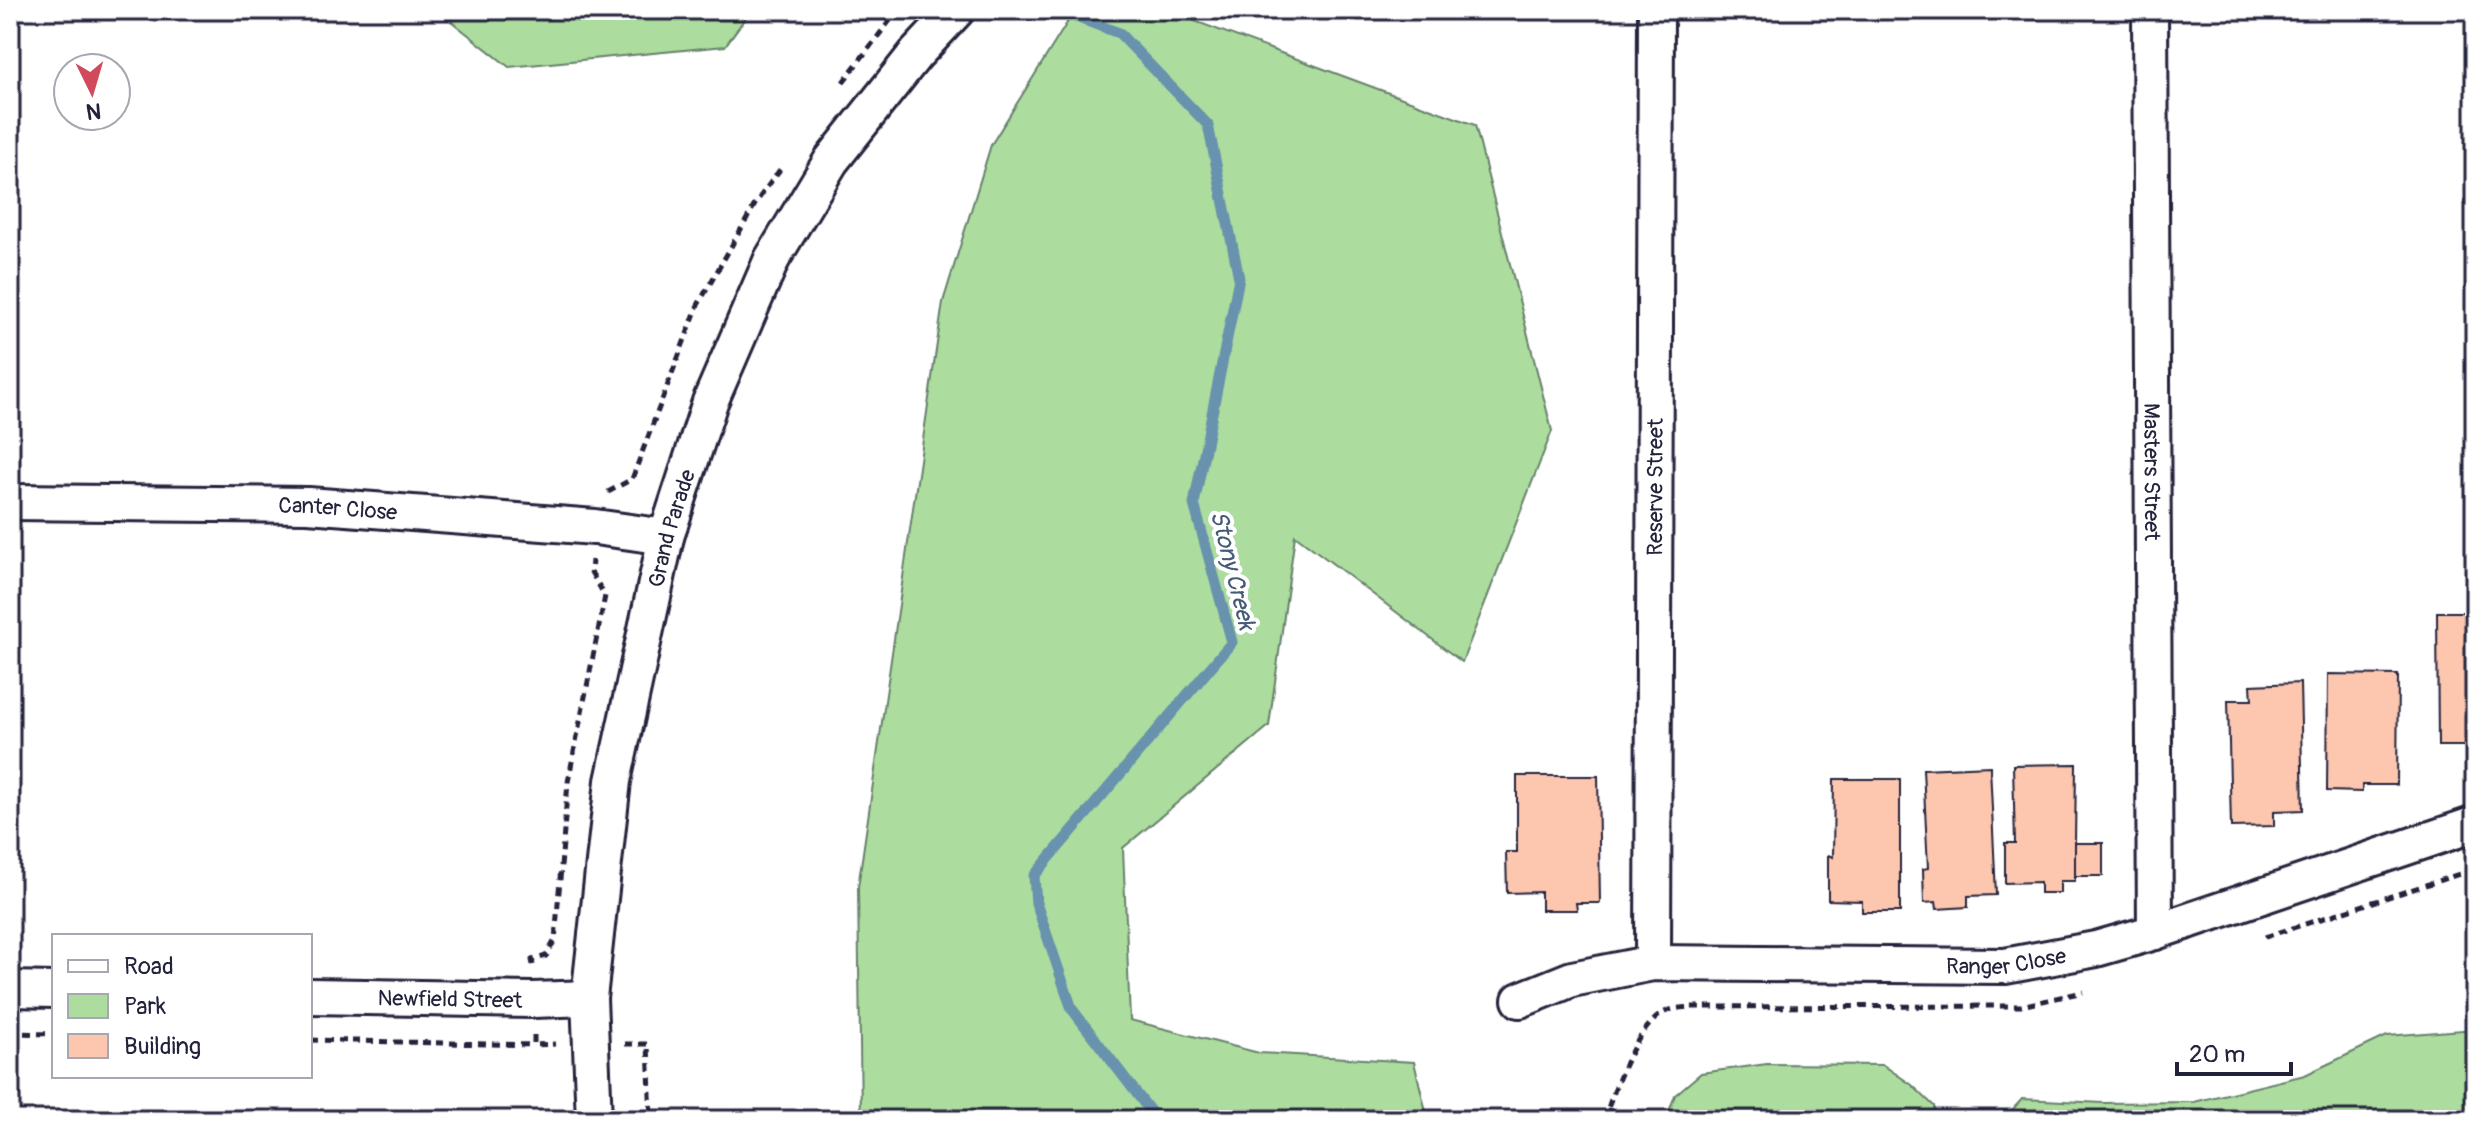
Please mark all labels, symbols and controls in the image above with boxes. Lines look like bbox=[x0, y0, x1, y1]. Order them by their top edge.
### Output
north arrow bbox=[52, 52, 132, 132]
text: N bbox=[85, 96, 102, 126]
street label: Masters Street bbox=[2137, 403, 2166, 541]
street label: Reserve Street bbox=[1641, 418, 1670, 556]
street label: Grand Parade bbox=[642, 466, 702, 590]
street label: Canter Close bbox=[278, 492, 398, 527]
water label: Stony Creek bbox=[1204, 508, 1262, 634]
legend bbox=[52, 934, 312, 1078]
street label: Ranger Close bbox=[1946, 942, 2069, 981]
text: Road bbox=[124, 952, 174, 981]
street label: Newfield Street bbox=[377, 984, 523, 1015]
text: Park bbox=[124, 992, 166, 1021]
scale bar bbox=[2177, 1026, 2291, 1076]
text: Building bbox=[124, 1032, 201, 1061]
text: 20 m bbox=[2189, 1040, 2245, 1069]

